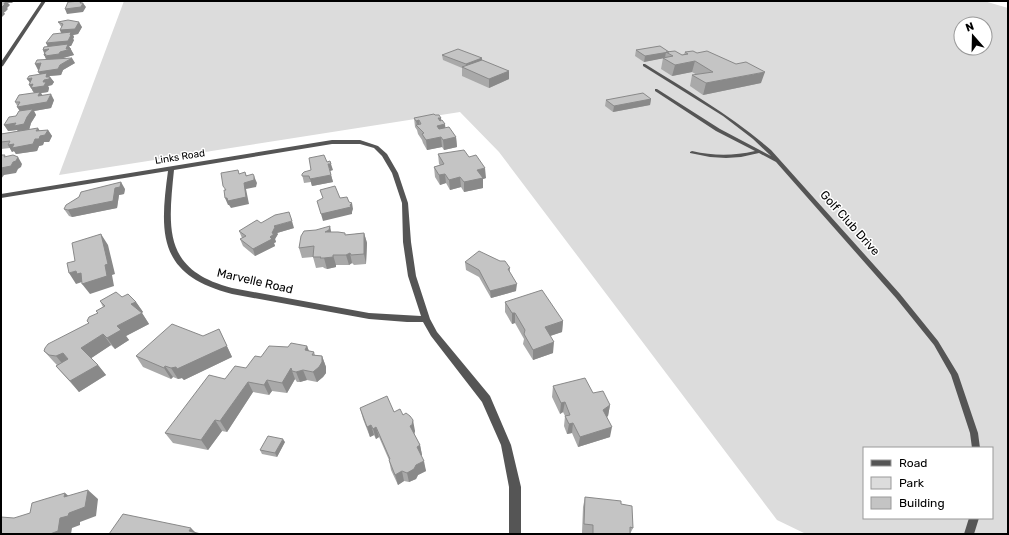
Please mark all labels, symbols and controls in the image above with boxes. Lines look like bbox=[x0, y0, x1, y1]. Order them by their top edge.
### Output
north arrow bbox=[953, 16, 993, 56]
text: N bbox=[964, 20, 976, 35]
street label: Links Road bbox=[154, 147, 206, 167]
street label: Golf Club Drive bbox=[817, 188, 883, 258]
street label: Marvelle Road bbox=[216, 265, 294, 297]
legend bbox=[863, 447, 993, 519]
text: Road bbox=[899, 456, 927, 470]
text: Park bbox=[899, 476, 925, 490]
text: Building bbox=[899, 496, 945, 510]

